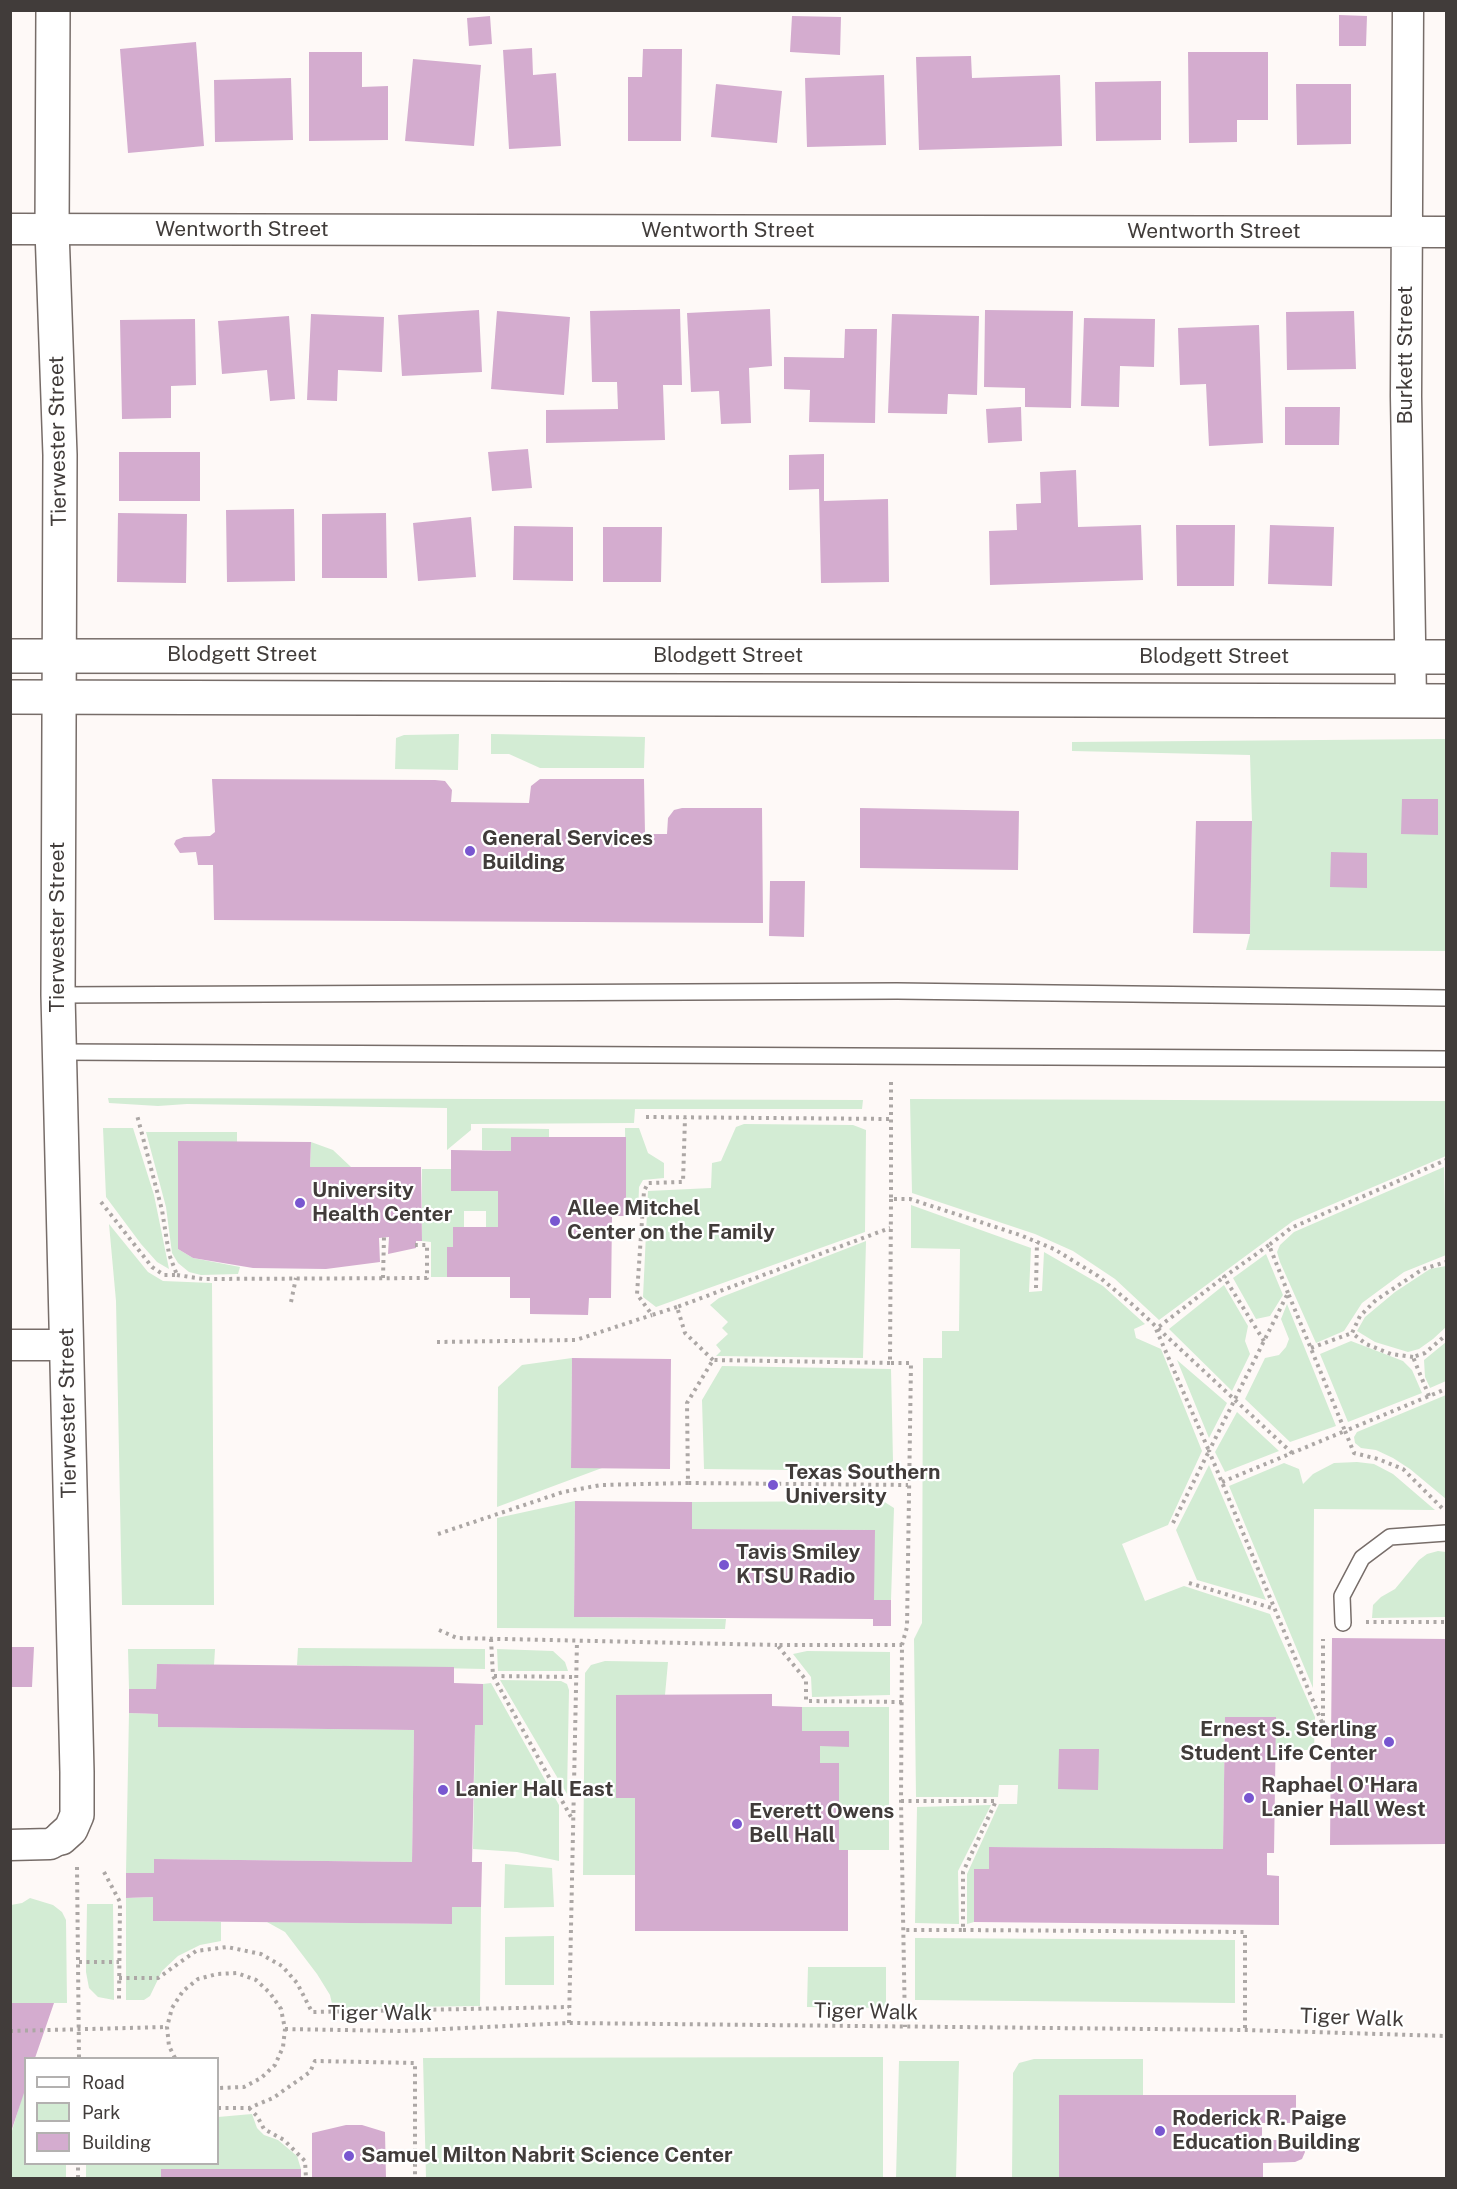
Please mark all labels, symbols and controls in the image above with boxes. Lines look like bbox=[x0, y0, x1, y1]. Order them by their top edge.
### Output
street label: Wentworth Street bbox=[155, 217, 329, 243]
street label: Wentworth Street bbox=[641, 218, 815, 244]
street label: Wentworth Street bbox=[1127, 219, 1301, 245]
street label: Burkett Street bbox=[1393, 285, 1419, 425]
street label: Tierwester Street bbox=[44, 355, 72, 527]
street label: Blodgett Street bbox=[167, 642, 317, 668]
street label: Blodgett Street bbox=[653, 643, 803, 669]
street label: Blodgett Street bbox=[1139, 644, 1289, 670]
place label: General Services Building bbox=[482, 826, 653, 876]
street label: Tierwester Street bbox=[45, 842, 71, 1012]
marker: General Services Building bbox=[463, 844, 477, 858]
place label: University Health Center bbox=[312, 1178, 452, 1228]
marker: University Health Center bbox=[293, 1196, 307, 1210]
place label: Allee Mitchel Center on the Family bbox=[567, 1196, 775, 1246]
marker: Allee Mitchel Center on the Family bbox=[548, 1214, 562, 1228]
street label: Tierwester Street bbox=[54, 1327, 82, 1499]
place label: Texas Southern University bbox=[785, 1460, 940, 1510]
marker: Texas Southern University bbox=[766, 1478, 780, 1492]
place label: Tavis Smiley KTSU Radio bbox=[736, 1540, 860, 1590]
marker: Tavis Smiley KTSU Radio bbox=[717, 1558, 731, 1572]
place label: Ernest S. Sterling Student Life Center bbox=[1180, 1717, 1377, 1767]
marker: Ernest S. Sterling Student Life Center bbox=[1382, 1735, 1396, 1749]
place label: Raphael O'Hara Lanier Hall West bbox=[1261, 1773, 1426, 1823]
place label: Lanier Hall East bbox=[455, 1777, 613, 1803]
marker: Lanier Hall East bbox=[436, 1783, 450, 1797]
marker: Raphael O'Hara Lanier Hall West bbox=[1242, 1791, 1256, 1805]
place label: Everett Owens Bell Hall bbox=[749, 1799, 894, 1849]
marker: Everett Owens Bell Hall bbox=[730, 1817, 744, 1831]
street label: Tiger Walk bbox=[814, 1998, 918, 2026]
street label: Tiger Walk bbox=[328, 2001, 432, 2027]
street label: Tiger Walk bbox=[1299, 2004, 1405, 2032]
legend bbox=[24, 2057, 219, 2165]
text: Road bbox=[82, 2072, 125, 2093]
text: Park bbox=[82, 2102, 120, 2123]
place label: Roderick R. Paige Education Building bbox=[1172, 2106, 1360, 2156]
marker: Roderick R. Paige Education Building bbox=[1153, 2124, 1167, 2138]
text: Building bbox=[82, 2132, 151, 2153]
place label: Samuel Milton Nabrit Science Center bbox=[361, 2143, 733, 2169]
marker: Samuel Milton Nabrit Science Center bbox=[342, 2149, 356, 2163]

